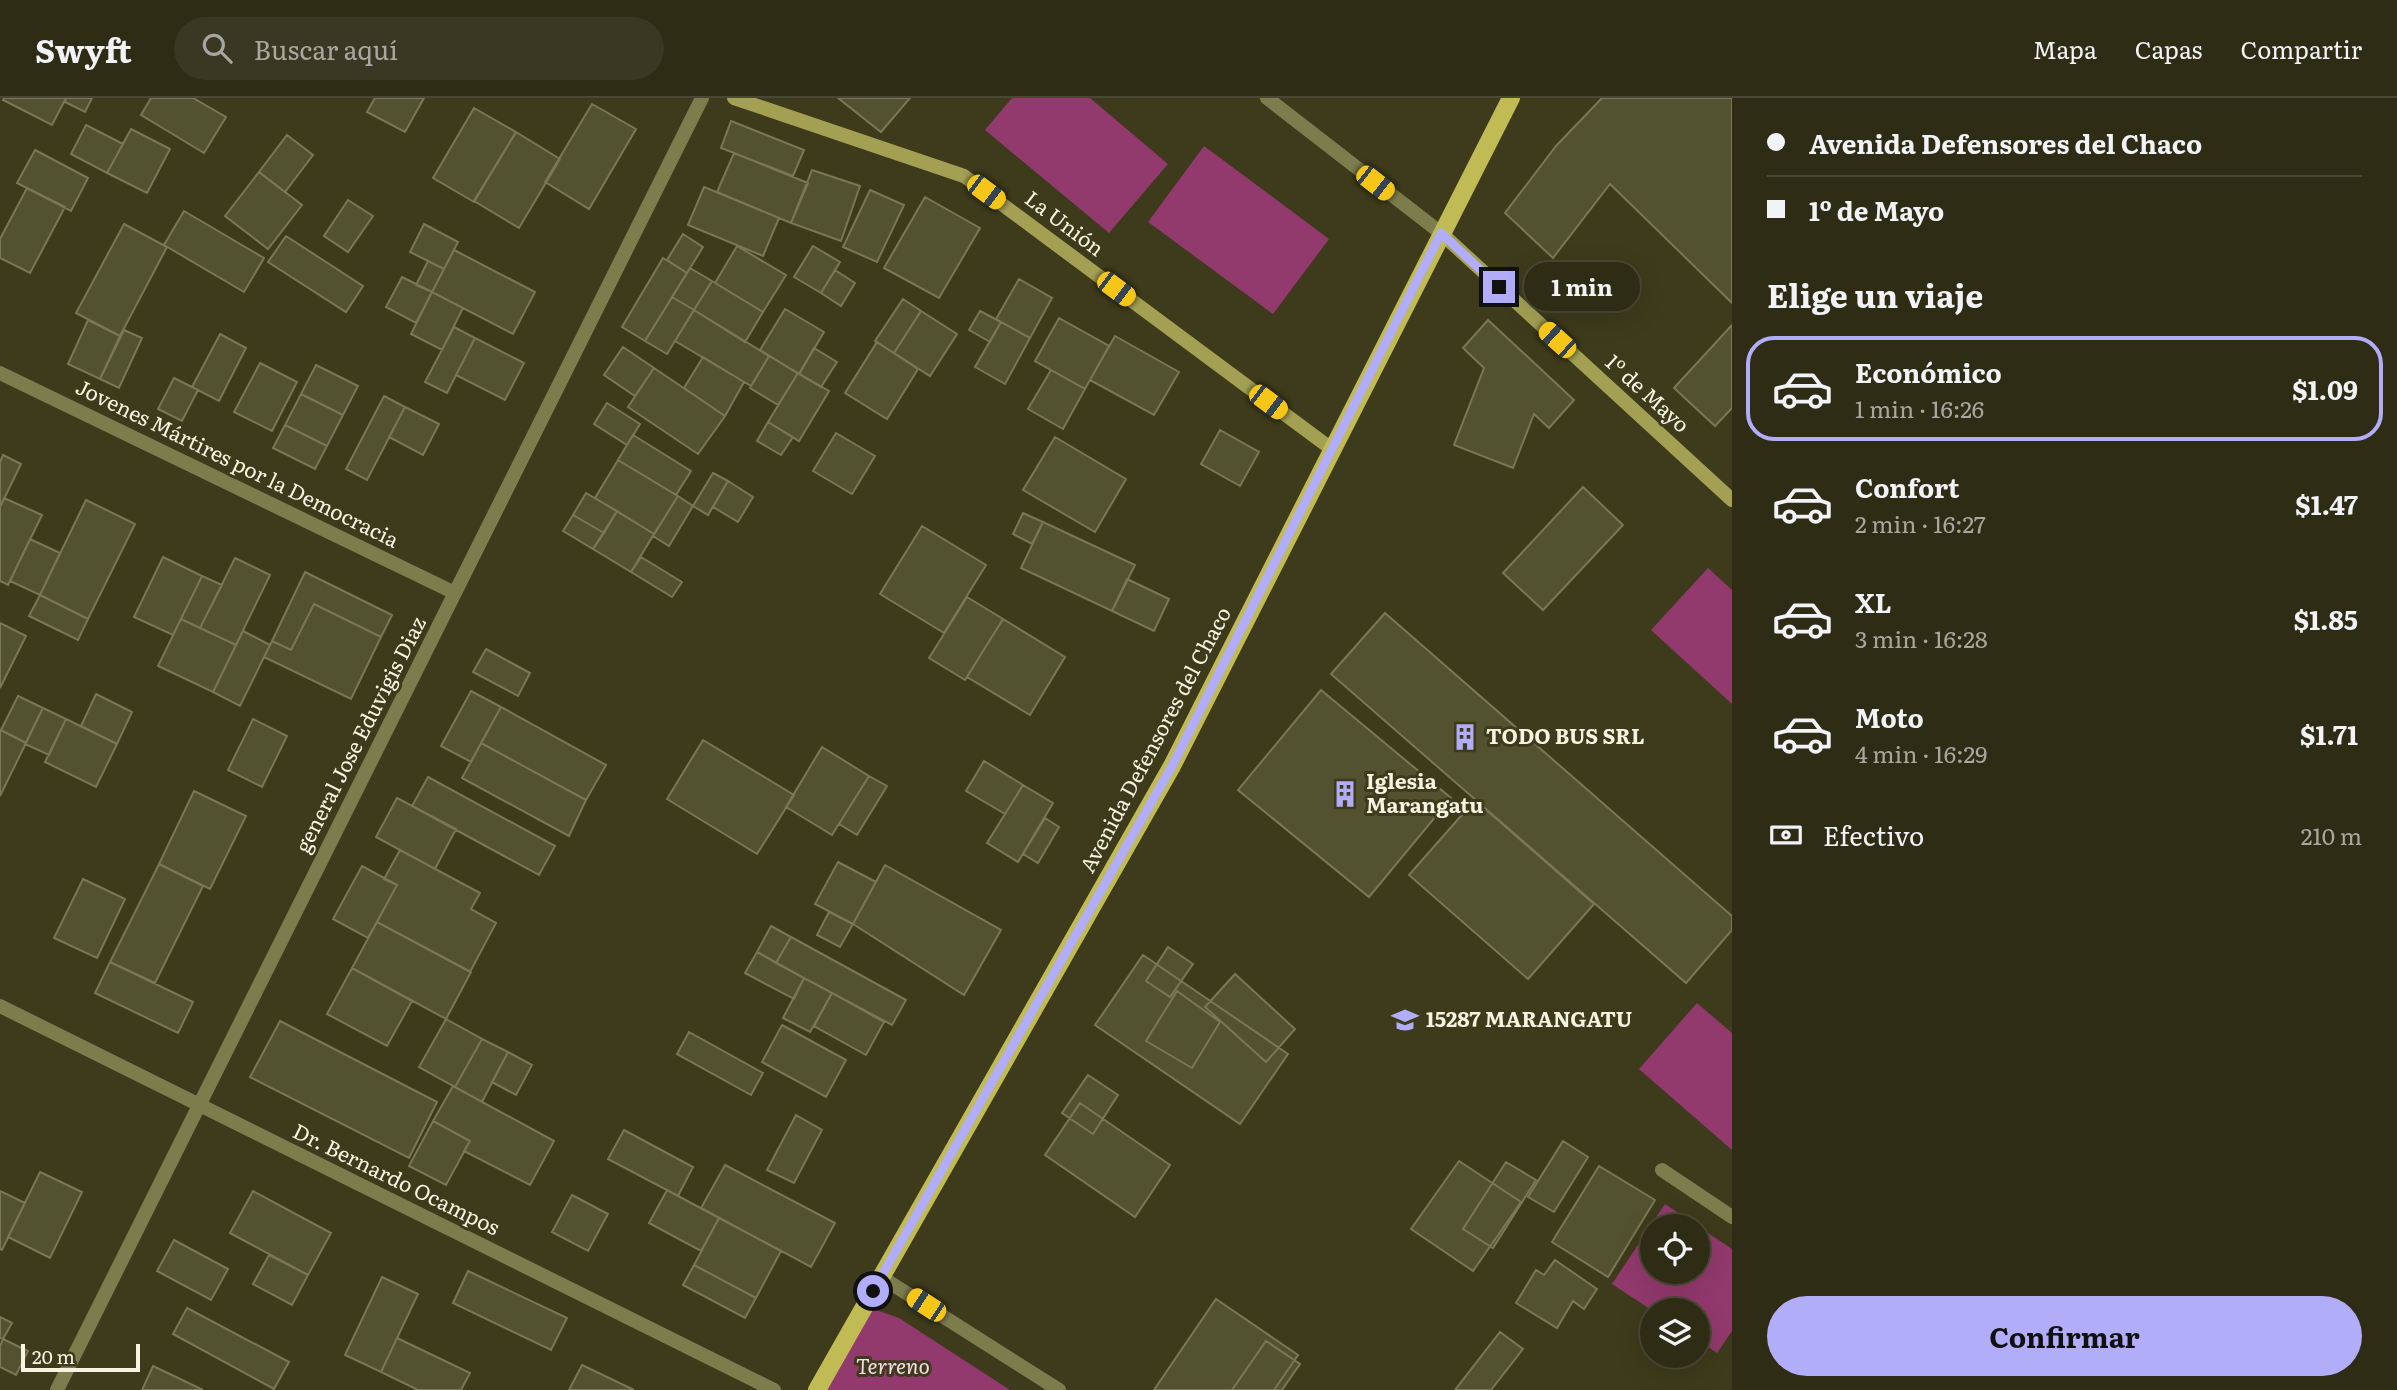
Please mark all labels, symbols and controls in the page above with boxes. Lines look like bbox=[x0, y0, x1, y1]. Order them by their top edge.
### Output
search box bbox=[174, 17, 664, 80]
text: Swyft bbox=[35, 24, 132, 73]
icon: search bbox=[198, 29, 236, 67]
text: Buscar aquí bbox=[254, 29, 398, 68]
text: Mapa bbox=[2033, 31, 2097, 66]
text: Capas bbox=[2135, 31, 2202, 66]
text: Compartir bbox=[2240, 31, 2362, 66]
text: Avenida Defensores del Chaco bbox=[1809, 123, 2202, 162]
car bbox=[1352, 162, 1399, 204]
car bbox=[963, 171, 1010, 213]
street label: La Unión bbox=[1019, 182, 1112, 262]
text: 1º de Mayo bbox=[1809, 190, 1944, 229]
callout: 1 min bbox=[1524, 262, 1639, 312]
car bbox=[1093, 268, 1140, 310]
text: 1 min bbox=[1551, 269, 1613, 303]
text: Elige un viaje bbox=[1767, 270, 1983, 318]
route end bbox=[1483, 271, 1515, 303]
car bbox=[1535, 318, 1580, 362]
street label: 1º de Mayo bbox=[1600, 346, 1698, 439]
text: Económico bbox=[1855, 352, 2002, 391]
icon: car bbox=[1771, 357, 1834, 420]
text: $1.09 bbox=[2292, 369, 2358, 408]
street label: Jovenes Mártires por la Democracia bbox=[71, 370, 406, 554]
car bbox=[1245, 381, 1292, 423]
text: 1 min · 16:26 bbox=[1855, 391, 1984, 425]
text: Confort bbox=[1855, 467, 1959, 506]
icon: car bbox=[1771, 472, 1834, 535]
text: $1.47 bbox=[2295, 484, 2358, 523]
text: 2 min · 16:27 bbox=[1855, 506, 1986, 540]
text: XL bbox=[1855, 582, 1892, 621]
icon: car bbox=[1771, 587, 1834, 650]
text: $1.85 bbox=[2294, 599, 2358, 638]
street label: Avenida Defensores del Chaco bbox=[1070, 600, 1237, 877]
street label: general Jose Eduvigis Diaz bbox=[286, 610, 432, 857]
text: 3 min · 16:28 bbox=[1855, 621, 1988, 655]
text: Moto bbox=[1855, 697, 1924, 736]
icon: car bbox=[1771, 702, 1834, 765]
text: $1.71 bbox=[2300, 714, 2358, 753]
place label: TODO BUS SRL bbox=[1486, 719, 1645, 750]
building icon: TODO BUS SRL bbox=[1450, 722, 1480, 752]
text: 4 min · 16:29 bbox=[1855, 736, 1987, 770]
place label: Iglesia Marangatu bbox=[1366, 764, 1483, 819]
building icon: Iglesia Marangatu bbox=[1330, 779, 1360, 809]
text: Efectivo bbox=[1823, 815, 1924, 854]
icon: cash bbox=[1767, 816, 1805, 854]
text: 210 m bbox=[2301, 818, 2362, 852]
place label: 15287 MARANGATU bbox=[1426, 1002, 1632, 1033]
school or university icon: 15287 MARANGATU bbox=[1390, 1005, 1420, 1035]
street label: Dr. Bernardo Ocampos bbox=[288, 1114, 506, 1241]
map controls bbox=[1640, 1214, 1710, 1368]
button: locate bbox=[1640, 1214, 1710, 1284]
route start bbox=[857, 1275, 889, 1307]
car bbox=[903, 1285, 950, 1325]
button: Confirmar bbox=[1767, 1296, 2362, 1376]
button: layers bbox=[1640, 1298, 1710, 1368]
scale bar bbox=[21, 1341, 140, 1373]
text: 20 m bbox=[32, 1342, 75, 1370]
park label: Terreno bbox=[856, 1349, 930, 1380]

